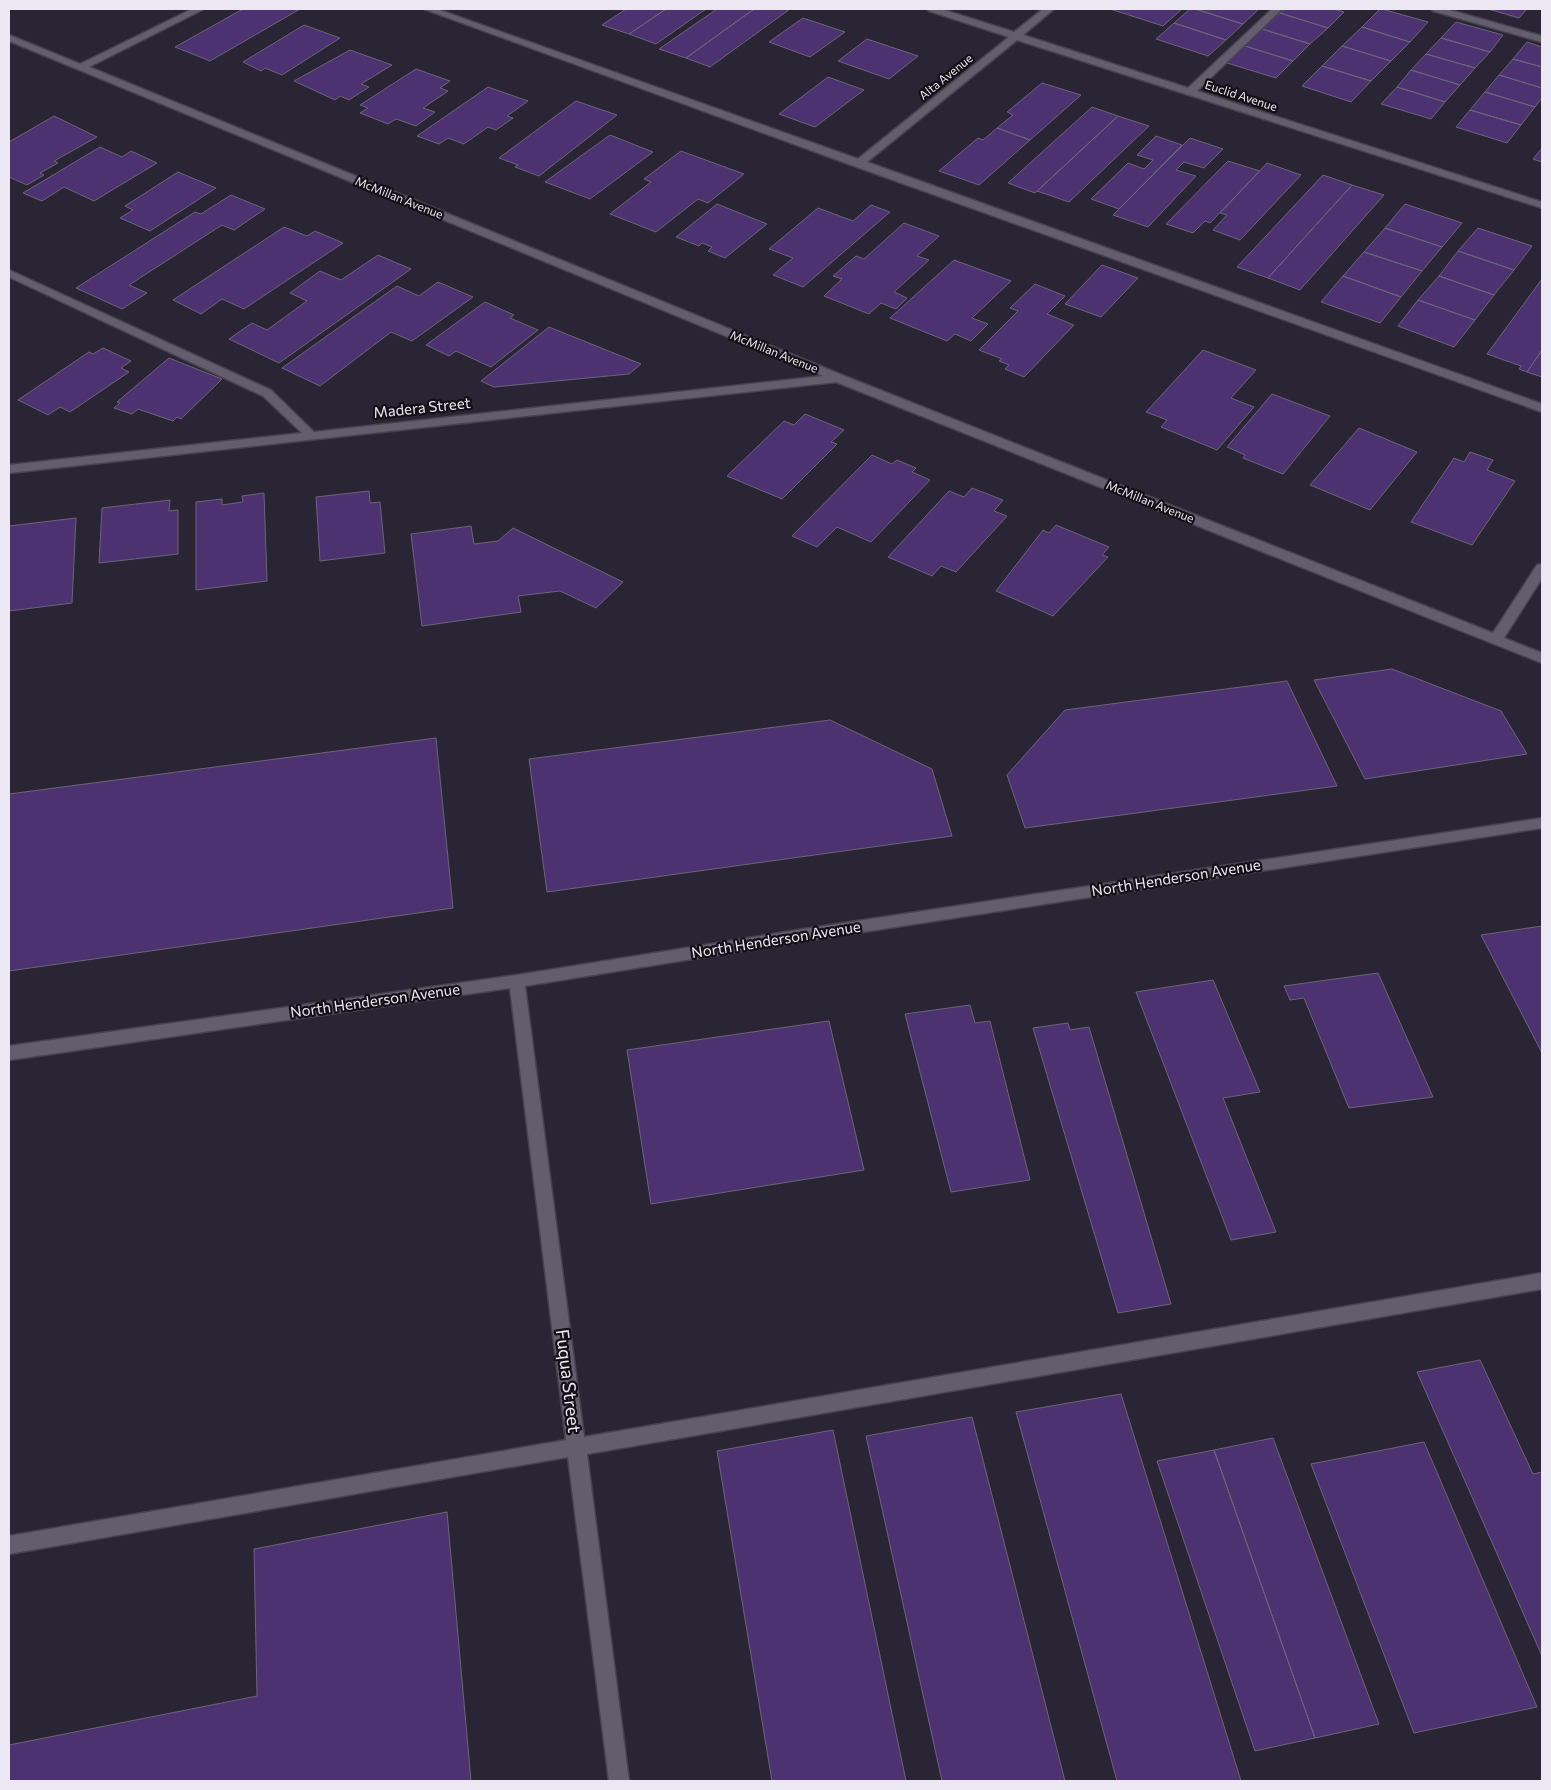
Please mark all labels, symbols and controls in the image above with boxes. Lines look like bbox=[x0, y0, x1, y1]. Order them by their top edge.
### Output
street label: Alta Avenue bbox=[916, 50, 975, 102]
street label: Euclid Avenue bbox=[1203, 77, 1279, 113]
street label: McMillan Avenue bbox=[353, 173, 445, 221]
street label: McMillan Avenue bbox=[728, 327, 820, 375]
street label: Madera Street bbox=[372, 393, 471, 421]
street label: McMillan Avenue bbox=[1104, 477, 1196, 525]
street label: North Henderson Avenue bbox=[1090, 855, 1262, 899]
street label: North Henderson Avenue bbox=[690, 917, 862, 961]
street label: North Henderson Avenue bbox=[289, 979, 461, 1021]
street label: Fuqua Street bbox=[552, 1328, 586, 1434]

